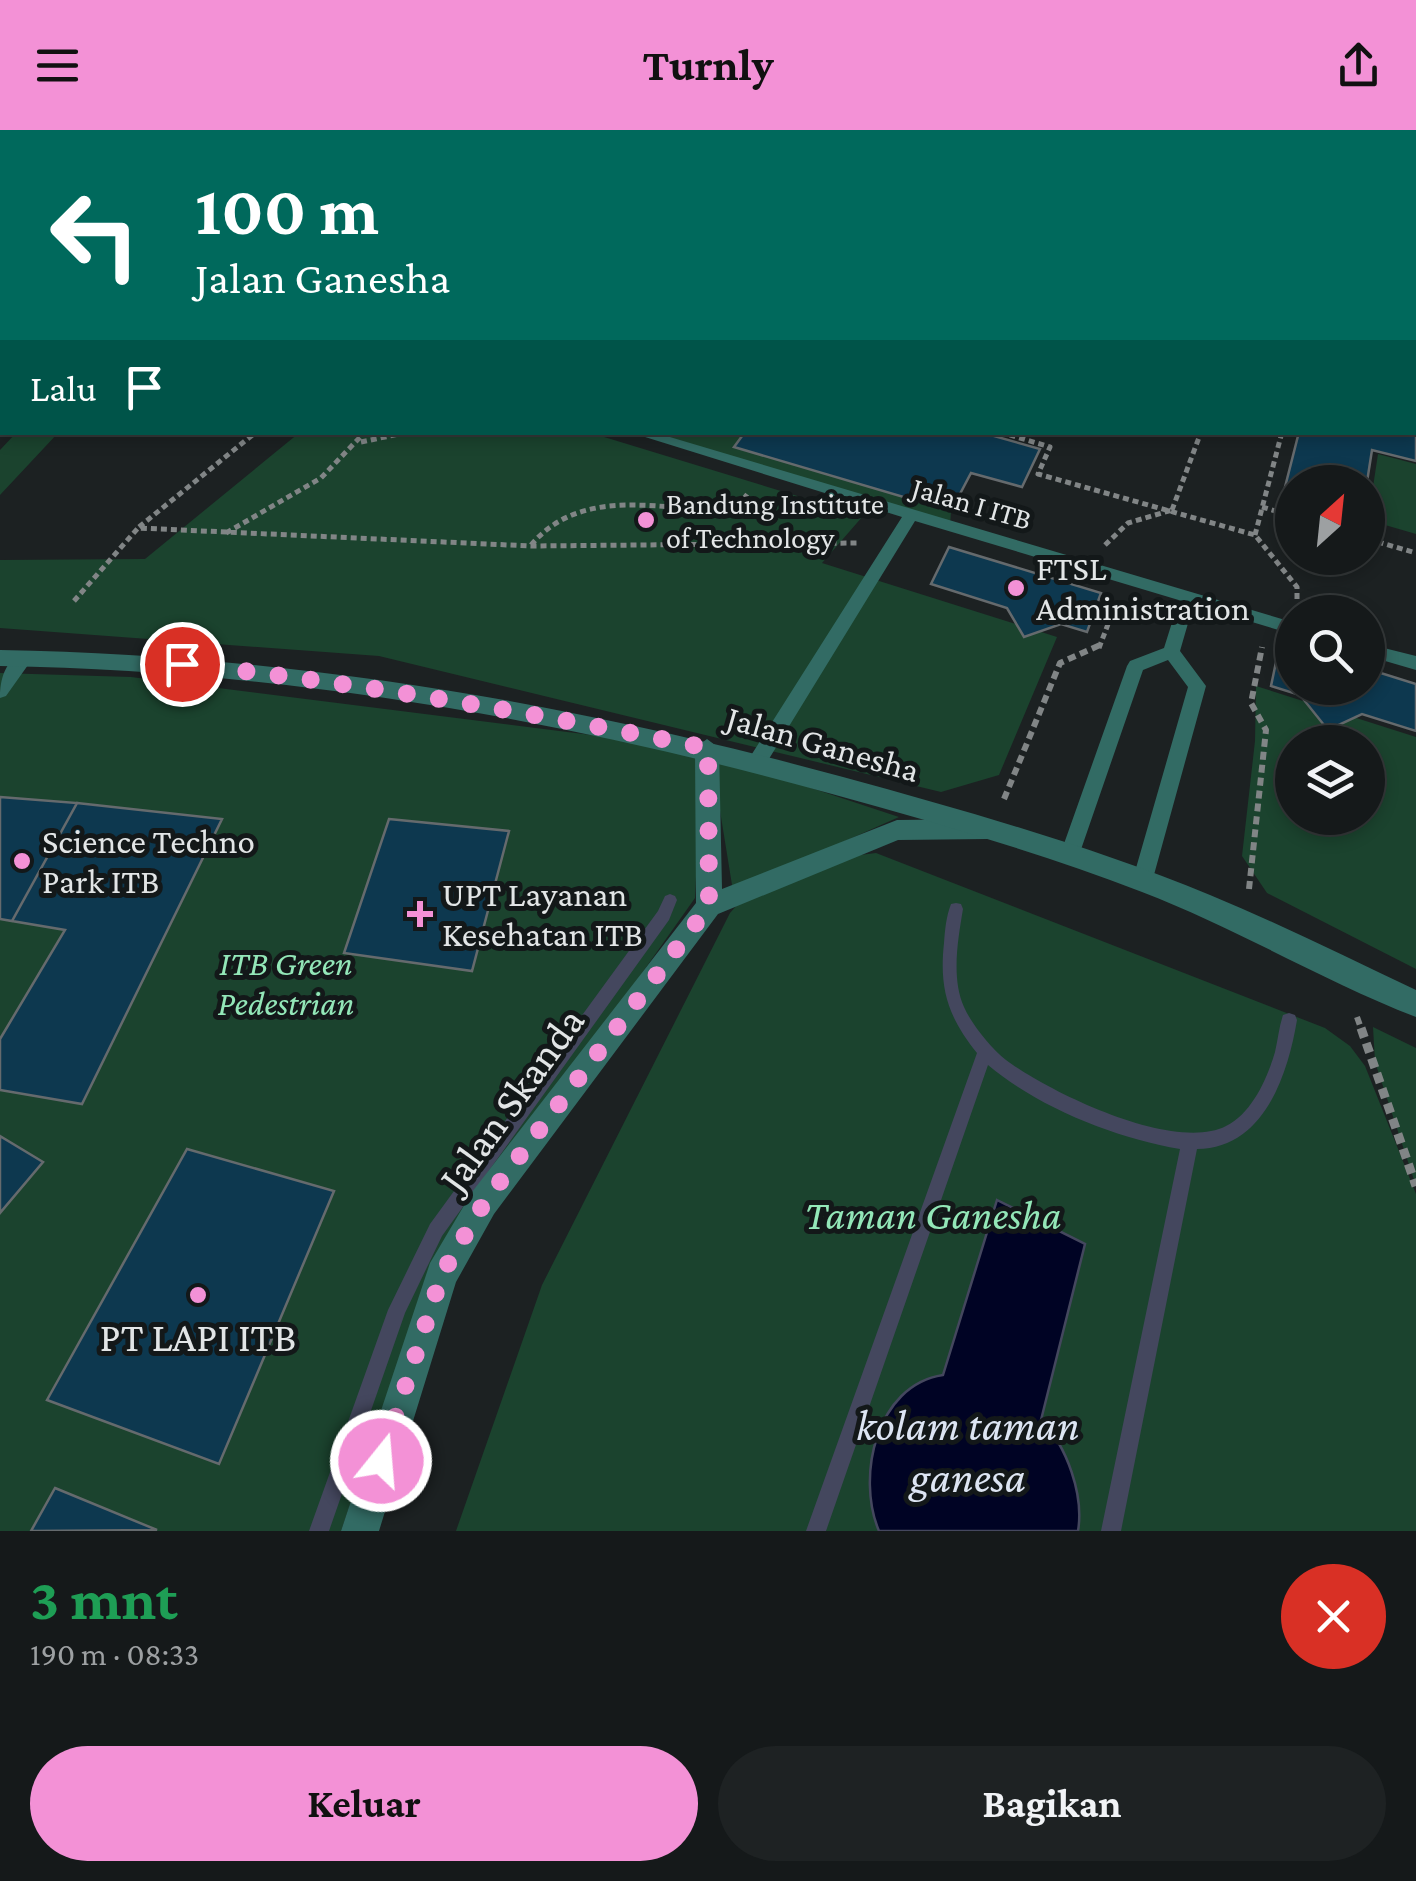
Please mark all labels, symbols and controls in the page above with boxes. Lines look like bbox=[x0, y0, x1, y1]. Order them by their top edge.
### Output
icon: menu bbox=[30, 38, 85, 93]
icon: share bbox=[1331, 38, 1386, 93]
text: Turnly bbox=[642, 40, 774, 90]
icon: left bbox=[30, 170, 160, 300]
text: 100 m bbox=[195, 171, 379, 249]
text: Jalan Ganesha bbox=[195, 253, 450, 303]
icon: arrive bbox=[117, 360, 172, 415]
text: Lalu bbox=[30, 367, 97, 409]
north arrow bbox=[1275, 465, 1385, 575]
map controls bbox=[1275, 465, 1385, 835]
street label: Jalan I ITB bbox=[906, 469, 1036, 536]
place label: Bandung Institute of Technology bbox=[666, 487, 884, 555]
marker: Bandung Institute of Technology bbox=[635, 509, 657, 531]
place label: FTSL Administration bbox=[1036, 549, 1250, 628]
marker: FTSL Administration bbox=[1005, 577, 1027, 599]
button: search bbox=[1275, 595, 1385, 705]
pin bbox=[140, 622, 225, 707]
icon: arrive bbox=[155, 637, 210, 692]
street label: Jalan Ganesha bbox=[719, 697, 924, 790]
button: layers bbox=[1275, 725, 1385, 835]
place label: Science Techno Park ITB bbox=[42, 822, 255, 901]
marker: Science Techno Park ITB bbox=[11, 850, 33, 872]
place label: UPT Layanan Kesehatan ITB bbox=[442, 875, 643, 954]
marker: UPT Layanan Kesehatan ITB bbox=[407, 901, 433, 927]
park label: ITB Green Pedestrian bbox=[218, 944, 354, 1023]
street label: Jalan Skanda bbox=[426, 998, 593, 1203]
park label: Taman Ganesha bbox=[805, 1191, 1061, 1238]
marker: PT LAPI ITB bbox=[187, 1284, 209, 1306]
place label: PT LAPI ITB bbox=[100, 1313, 296, 1360]
water label: kolam taman ganesa bbox=[856, 1400, 1080, 1502]
position arrow bbox=[329, 1409, 433, 1513]
button: close bbox=[1281, 1564, 1386, 1669]
text: 3 mnt bbox=[30, 1565, 178, 1632]
text: 190 m · 08:33 bbox=[30, 1636, 199, 1672]
button: Keluar bbox=[30, 1746, 698, 1861]
button: Bagikan bbox=[718, 1746, 1386, 1861]

